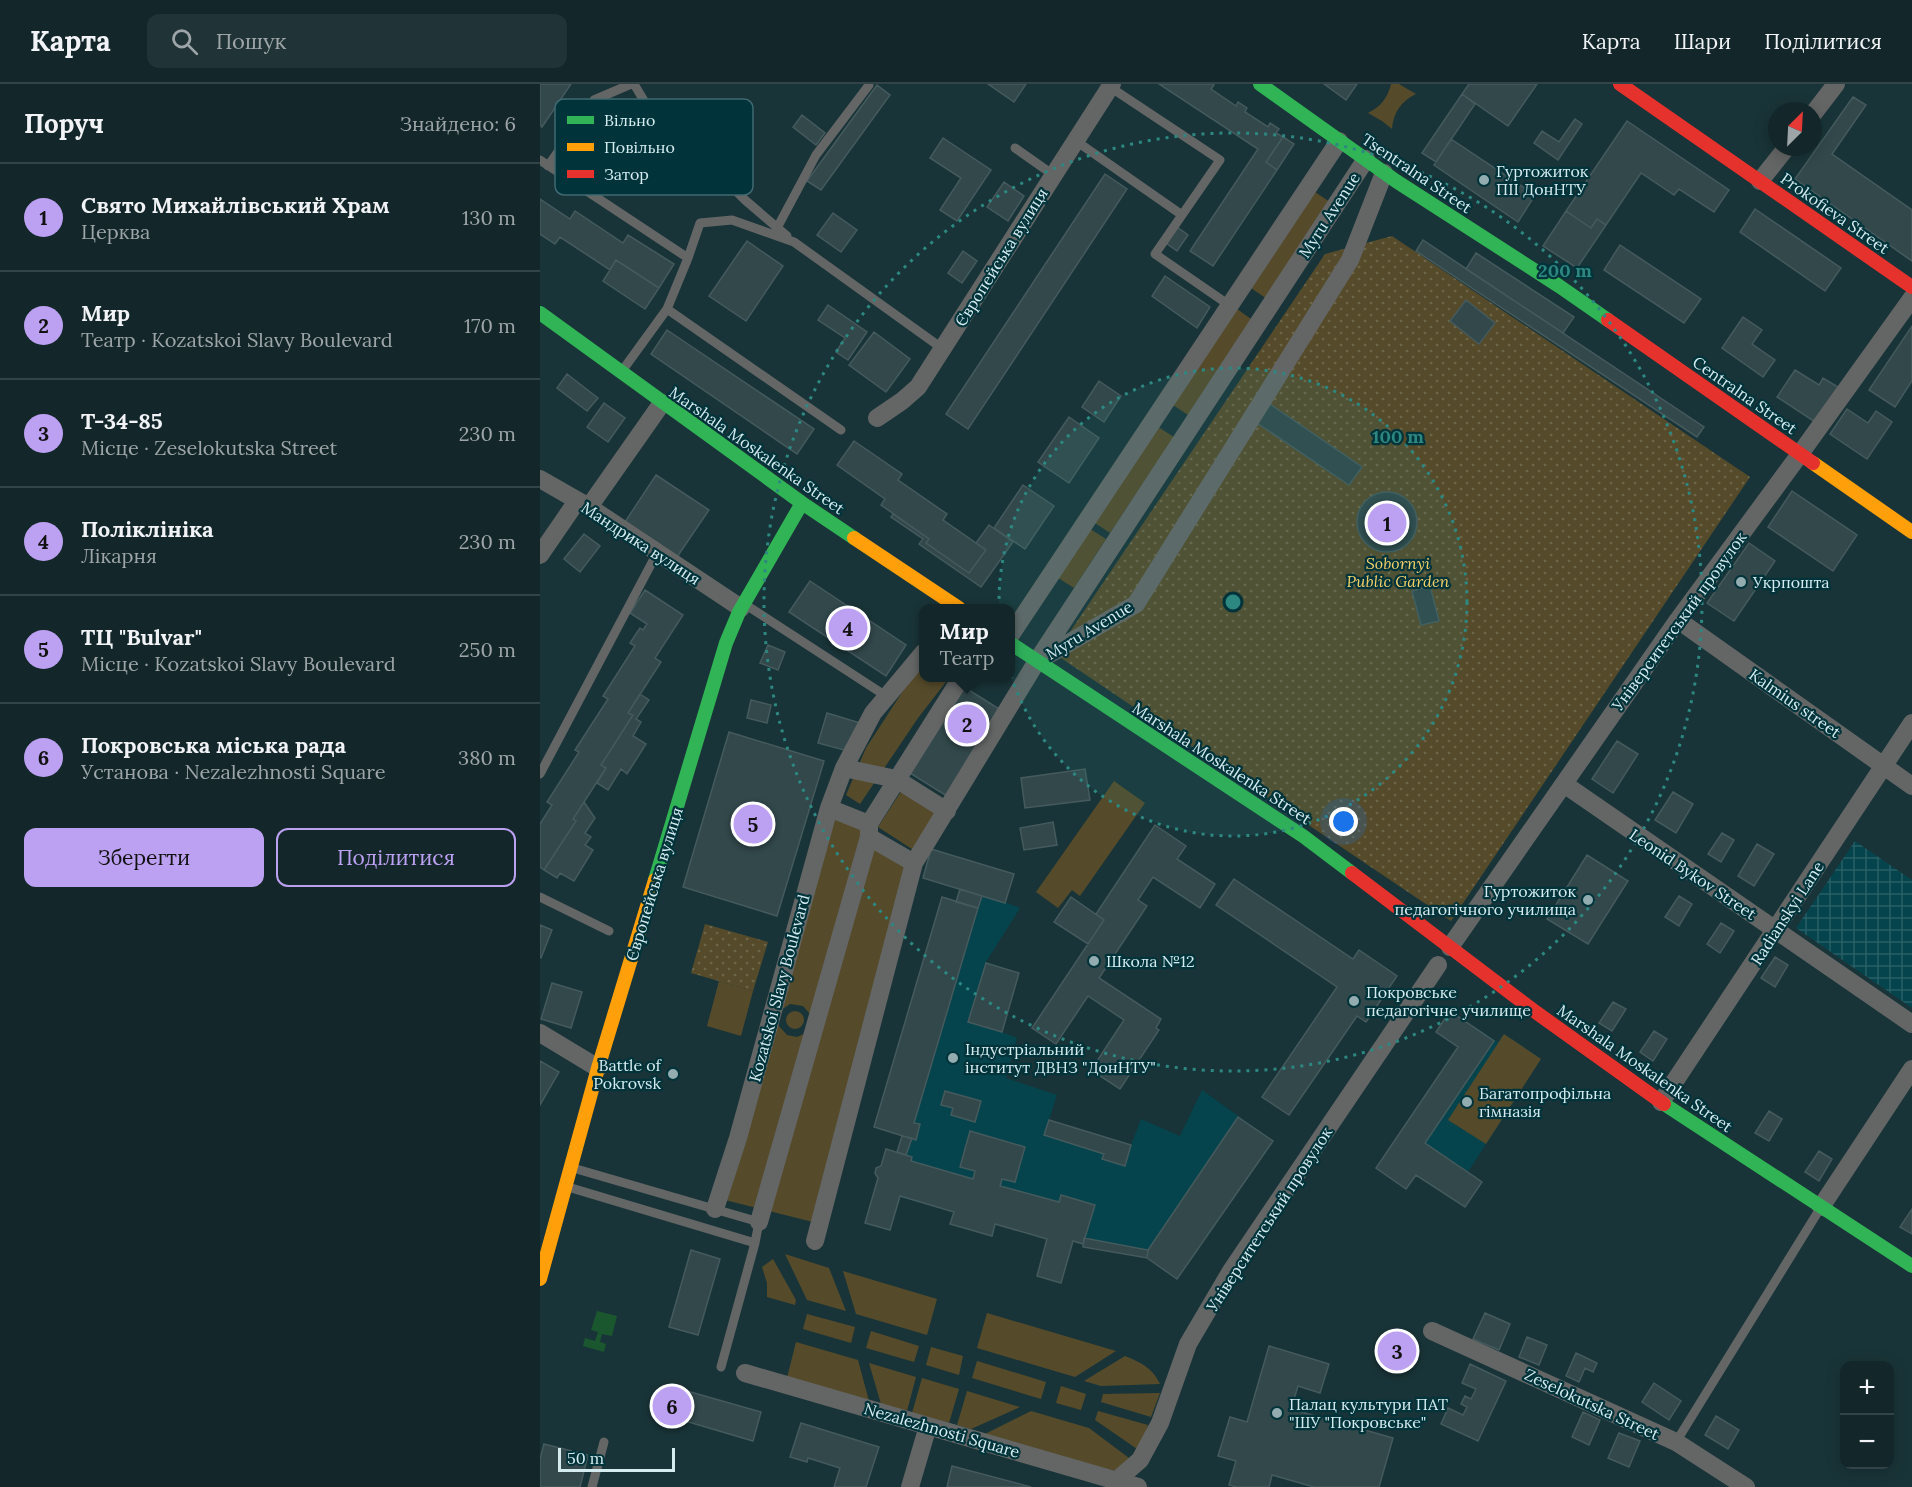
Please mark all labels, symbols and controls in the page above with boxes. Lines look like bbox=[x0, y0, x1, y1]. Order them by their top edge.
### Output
search box bbox=[147, 14, 567, 68]
text: Карта bbox=[30, 23, 111, 59]
icon: search bbox=[168, 25, 201, 58]
text: Пошук bbox=[216, 27, 286, 55]
text: Карта bbox=[1582, 28, 1641, 55]
text: Шари bbox=[1674, 28, 1731, 55]
text: Поділитися bbox=[1764, 28, 1882, 55]
legend bbox=[555, 99, 753, 195]
north arrow bbox=[1768, 102, 1822, 156]
text: Поруч bbox=[24, 107, 104, 140]
text: Вільно bbox=[604, 110, 655, 130]
text: Знайдено: 6 bbox=[400, 111, 516, 136]
street label: Tsentralna Street bbox=[1358, 129, 1477, 218]
text: Повільно bbox=[604, 137, 675, 157]
place label: Гуртожиток ПІІ ДонНТУ bbox=[1496, 161, 1589, 199]
text: Затор bbox=[604, 164, 649, 184]
street label: Myru Avenue bbox=[1294, 168, 1364, 261]
street label: Prokofieva Street bbox=[1777, 168, 1894, 258]
marker: Гуртожиток ПІІ ДонНТУ bbox=[1477, 173, 1491, 187]
street label: Європейська вулиця bbox=[950, 184, 1052, 330]
text: Свято Михайлівський Храм bbox=[81, 191, 390, 219]
text: 1 bbox=[39, 205, 48, 230]
text: 130 m bbox=[462, 205, 516, 230]
text: Церква bbox=[81, 219, 150, 244]
text: 200 m bbox=[1538, 259, 1592, 282]
text: Мир bbox=[81, 299, 130, 327]
text: 2 bbox=[38, 313, 49, 338]
text: 170 m bbox=[464, 313, 516, 338]
text: Театр · Kozatskoi Slavy Boulevard bbox=[81, 327, 393, 352]
street label: Centralna Street bbox=[1689, 352, 1802, 439]
street label: Marshala Moskalenka Street bbox=[666, 382, 849, 519]
text: Т-34-85 bbox=[81, 407, 163, 435]
text: 3 bbox=[38, 421, 49, 446]
text: 230 m bbox=[459, 421, 516, 446]
text: 100 m bbox=[1372, 425, 1424, 448]
text: Місце · Zeselokutska Street bbox=[81, 435, 337, 460]
street label: Мандрика вулиця bbox=[578, 497, 704, 589]
pin: 1 bbox=[1368, 500, 1406, 546]
text: Поліклініка bbox=[81, 515, 214, 543]
street label: Університетський провулок bbox=[1607, 527, 1751, 715]
text: 4 bbox=[38, 529, 49, 554]
text: 230 m bbox=[459, 529, 516, 554]
text: Лікарня bbox=[81, 543, 157, 568]
park label: Sobornyi Public Garden bbox=[1347, 553, 1450, 591]
place label: Укрпошта bbox=[1752, 572, 1830, 592]
marker: Укрпошта bbox=[1734, 575, 1748, 589]
centre of rings bbox=[1223, 592, 1243, 612]
street label: Myru Avenue bbox=[1042, 596, 1136, 664]
popup bbox=[919, 604, 1015, 682]
pin: 4 bbox=[828, 606, 868, 650]
text: Мир bbox=[940, 617, 989, 645]
text: ТЦ "Bulvar" bbox=[81, 623, 202, 651]
text: 5 bbox=[38, 637, 49, 662]
text: 250 m bbox=[459, 637, 516, 662]
text: Театр bbox=[940, 645, 994, 670]
text: Місце · Kozatskoi Slavy Boulevard bbox=[81, 651, 396, 676]
street label: Kalmius street bbox=[1745, 664, 1845, 742]
street label: Marshala Moskalenka Street bbox=[1129, 698, 1316, 829]
pin: 2 bbox=[948, 702, 986, 746]
text: Покровська міська рада bbox=[81, 731, 346, 759]
text: 6 bbox=[38, 745, 49, 770]
text: 380 m bbox=[458, 745, 516, 770]
text: Установа · Nezalezhnosti Square bbox=[81, 759, 386, 784]
pin: 5 bbox=[734, 802, 772, 846]
street label: Європейська вулиця bbox=[621, 805, 687, 963]
your location bbox=[1329, 807, 1358, 836]
street label: Leonid Bykov Street bbox=[1626, 824, 1761, 924]
button: Зберегти bbox=[24, 828, 264, 887]
button: Поділитися bbox=[276, 828, 516, 887]
street label: Radianskyi Lane bbox=[1746, 857, 1828, 969]
place label: Гуртожиток педагогічного училища bbox=[1395, 881, 1576, 919]
street label: Kozatskoi Slavy Boulevard bbox=[744, 892, 814, 1084]
marker: Гуртожиток педагогічного училища bbox=[1581, 893, 1595, 907]
place label: Школа №12 bbox=[1106, 951, 1195, 971]
marker: Школа №12 bbox=[1087, 954, 1101, 968]
place label: Покровське педагогічне училище bbox=[1366, 982, 1531, 1020]
marker: Покровське педагогічне училище bbox=[1347, 994, 1361, 1008]
street label: Marshala Moskalenka Street bbox=[1554, 1000, 1737, 1137]
place label: Індустріальний інститут ДВНЗ "ДонНТУ" bbox=[965, 1039, 1156, 1077]
marker: Індустріальний інститут ДВНЗ "ДонНТУ" bbox=[946, 1051, 960, 1065]
place label: Battle of Pokrovsk bbox=[593, 1055, 663, 1093]
marker: Battle of Pokrovsk bbox=[666, 1067, 680, 1081]
place label: Багатопрофільна гімназія bbox=[1479, 1083, 1611, 1121]
marker: Багатопрофільна гімназія bbox=[1460, 1095, 1474, 1109]
street label: Університетський провулок bbox=[1201, 1123, 1337, 1316]
pin: 3 bbox=[1378, 1328, 1416, 1374]
map controls bbox=[1840, 1361, 1894, 1469]
button: + bbox=[1840, 1361, 1894, 1415]
street label: Zeselokutska Street bbox=[1521, 1364, 1663, 1444]
pin: 6 bbox=[652, 1384, 692, 1428]
place label: Палац культури ПАТ "ШУ "Покровське" bbox=[1289, 1394, 1448, 1432]
street label: Nezalezhnosti Square bbox=[862, 1398, 1022, 1462]
marker: Палац культури ПАТ "ШУ "Покровське" bbox=[1270, 1406, 1284, 1420]
button: − bbox=[1840, 1415, 1894, 1469]
scale bar bbox=[558, 1445, 675, 1472]
text: 50 m bbox=[567, 1448, 604, 1468]

